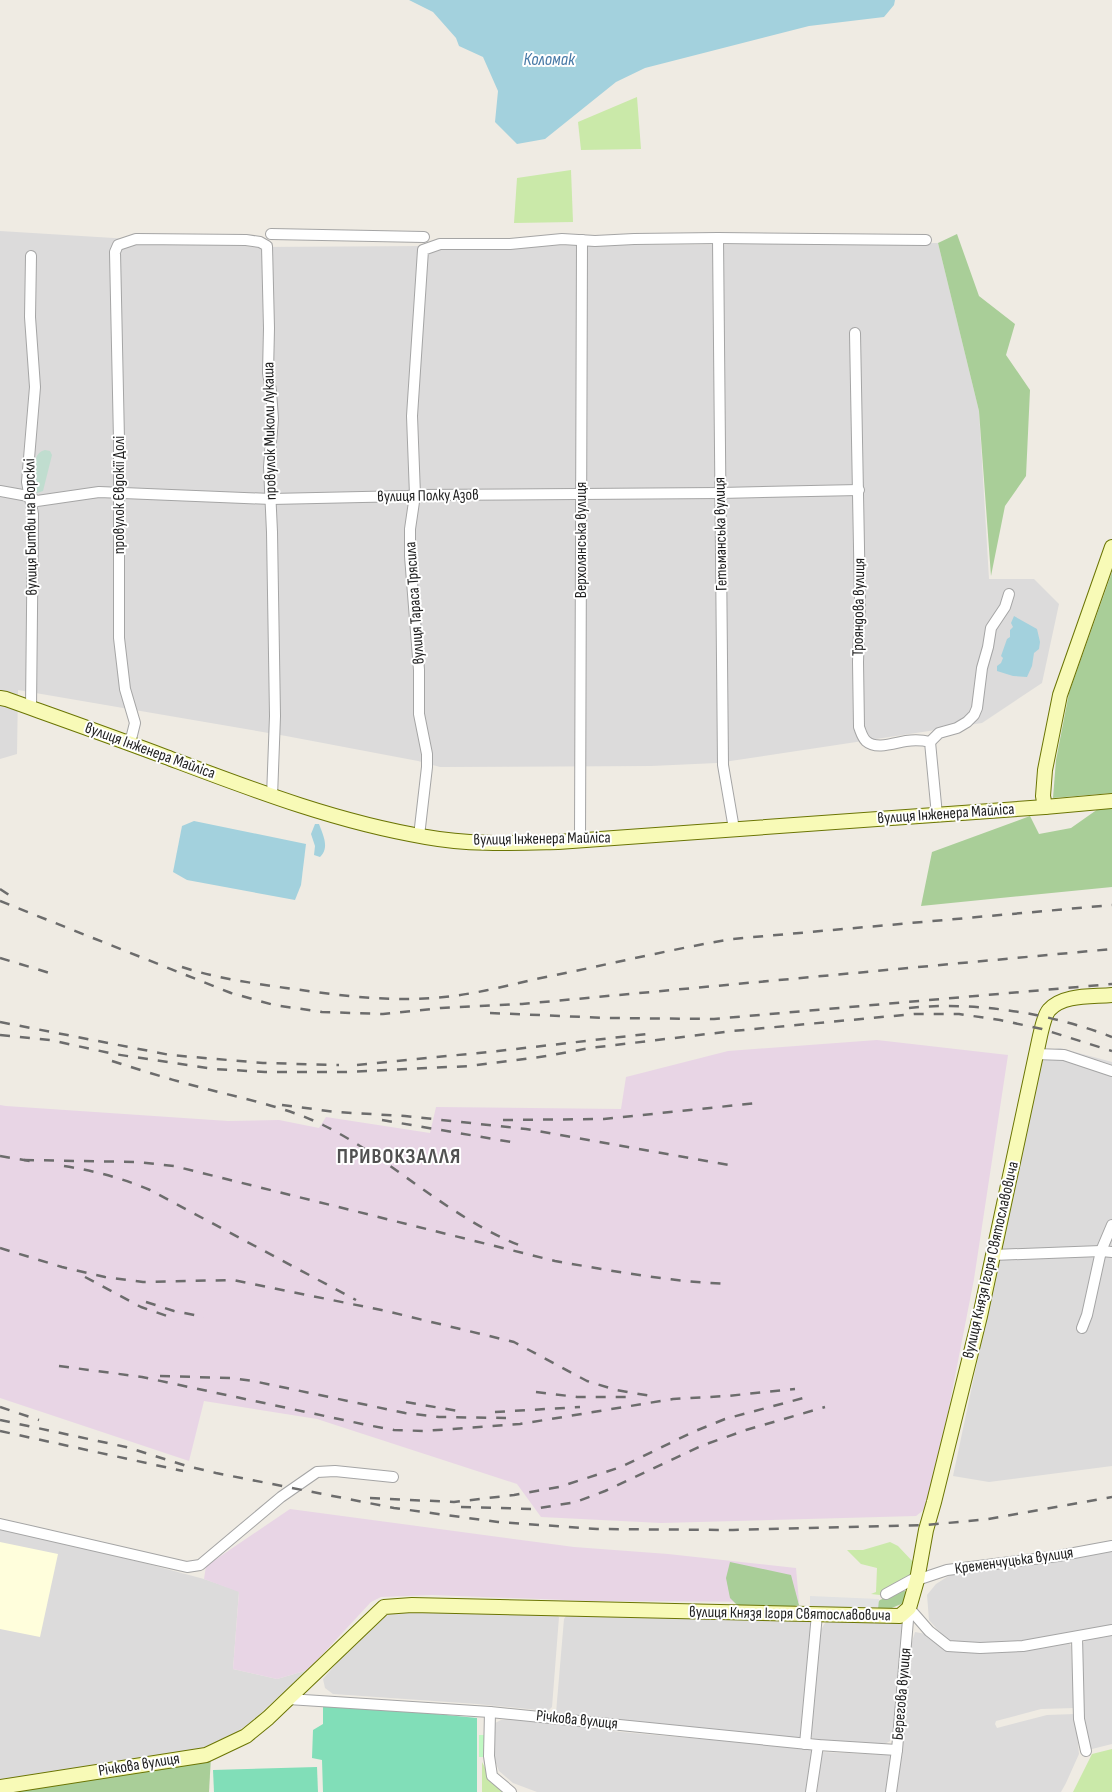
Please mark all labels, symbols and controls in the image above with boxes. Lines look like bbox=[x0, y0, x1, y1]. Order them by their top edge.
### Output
water label: Коломак bbox=[523, 49, 576, 70]
street label: провулок Миколи Лукаша bbox=[259, 362, 281, 500]
street label: провулок Євдокії Долі bbox=[110, 436, 129, 554]
street label: вулиця Битви на Ворсклі bbox=[20, 458, 42, 596]
street label: Гетьманська вулиця bbox=[711, 477, 731, 591]
street label: Верхолянська вулиця bbox=[572, 482, 591, 598]
street label: вулиця Полку Азов bbox=[377, 486, 479, 506]
street label: вулиця Тараса Трясила bbox=[401, 541, 429, 665]
street label: Трояндова вулиця bbox=[849, 558, 869, 656]
street label: вулиця Інженера Майліса bbox=[82, 719, 218, 783]
street label: вулиця Інженера Майліса bbox=[877, 800, 1015, 828]
street label: вулиця Інженера Майліса bbox=[473, 828, 611, 850]
district label: ПРИВОКЗАЛЛЯ bbox=[337, 1144, 461, 1169]
street label: вулиця Князя Ігоря Святославовича bbox=[959, 1160, 1023, 1360]
street label: Кременчуцька вулиця bbox=[953, 1543, 1075, 1579]
street label: вулиця Князя Ігоря Святославовича bbox=[689, 1603, 891, 1625]
street label: Берегова вулиця bbox=[889, 1647, 915, 1741]
street label: Річкова вулиця bbox=[535, 1706, 619, 1734]
street label: Річкова вулиця bbox=[97, 1749, 181, 1781]

